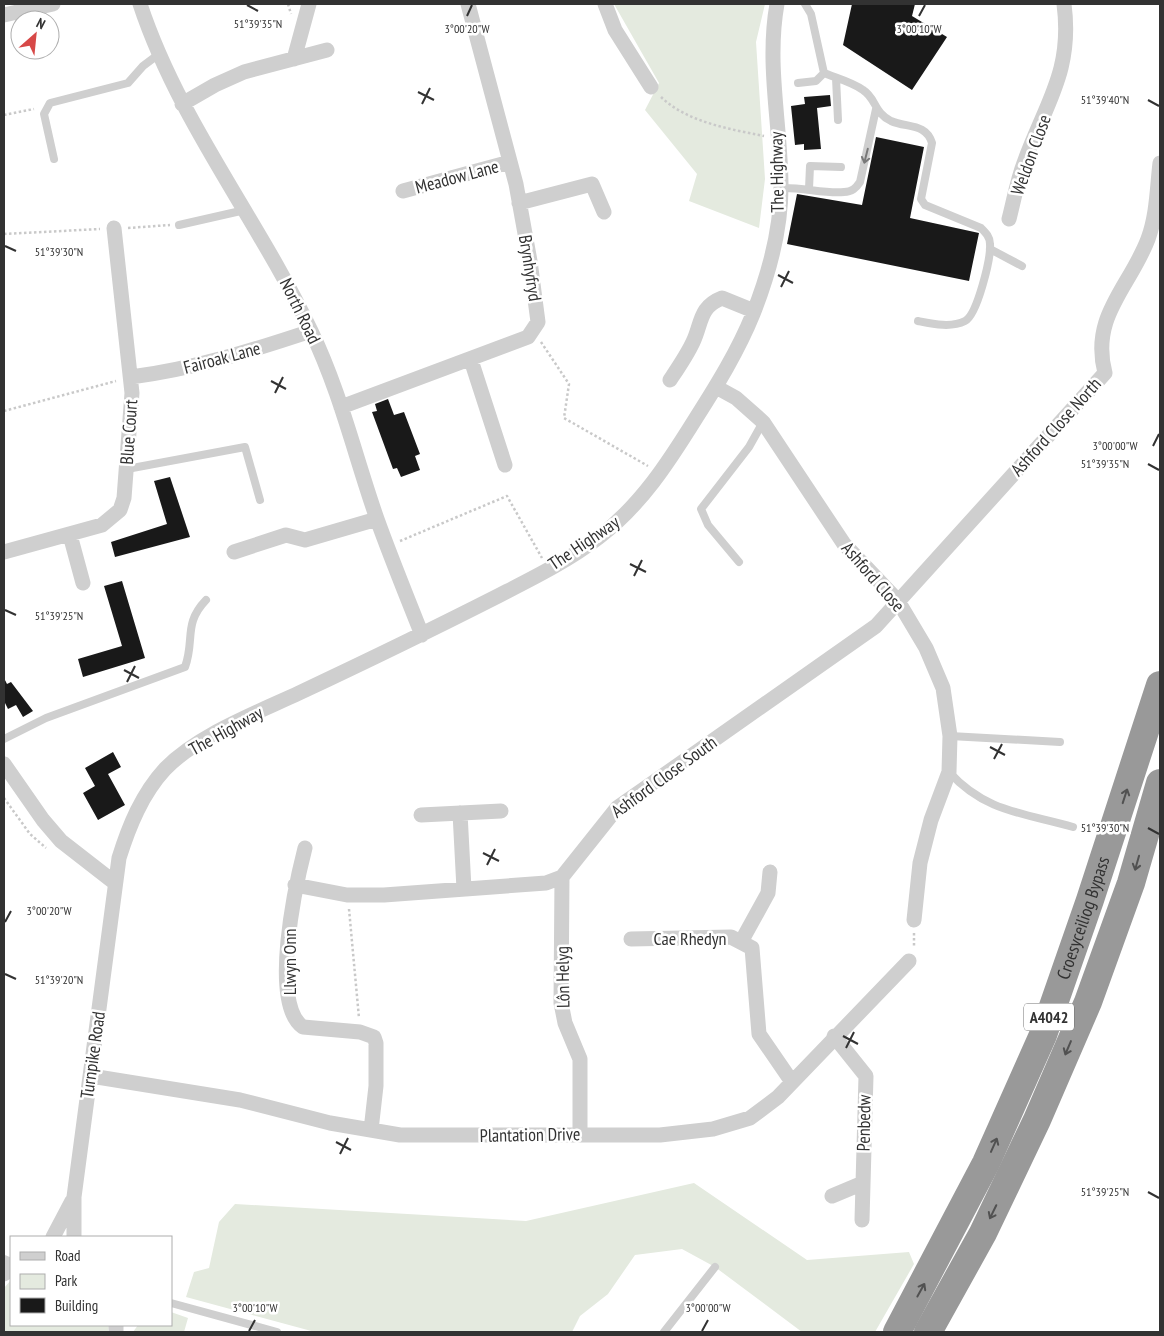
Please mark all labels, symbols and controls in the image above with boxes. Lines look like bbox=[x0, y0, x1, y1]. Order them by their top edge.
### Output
north arrow bbox=[10, 10, 60, 60]
text: N bbox=[33, 14, 48, 33]
text: 51°39'35"N bbox=[234, 16, 282, 31]
text: 3°00'20"W bbox=[444, 21, 490, 36]
text: 3°00'10"W bbox=[896, 21, 942, 36]
text: 51°39'40"N bbox=[1081, 92, 1129, 107]
street label: Weldon Close bbox=[1005, 111, 1056, 198]
street label: The Highway bbox=[764, 131, 789, 213]
one-way arrow bbox=[861, 148, 870, 164]
street label: Meadow Lane bbox=[413, 154, 501, 199]
street label: Brynhyfryd bbox=[514, 233, 547, 303]
text: 51°39'30"N bbox=[35, 244, 83, 259]
street label: North Road bbox=[275, 274, 326, 347]
street label: Fairoak Lane bbox=[181, 336, 263, 379]
street label: Ashford Close North bbox=[1005, 373, 1106, 481]
street label: Blue Court bbox=[115, 399, 142, 465]
text: 3°00'00"W bbox=[1092, 438, 1138, 453]
text: 51°39'35"N bbox=[1081, 456, 1129, 471]
street label: The Highway bbox=[544, 510, 624, 575]
street label: Ashford Close bbox=[837, 537, 910, 616]
text: 51°39'25"N bbox=[35, 608, 83, 623]
street label: The Highway bbox=[185, 701, 267, 760]
street label: Ashford Close South bbox=[606, 731, 721, 823]
one-way arrow bbox=[1121, 789, 1130, 805]
text: 51°39'30"N bbox=[1081, 820, 1129, 835]
street label: Croesyceiliog Bypass bbox=[1051, 853, 1114, 982]
one-way arrow bbox=[1132, 855, 1141, 871]
text: 3°00'20"W bbox=[26, 903, 72, 918]
street label: Cae Rhedyn bbox=[654, 927, 726, 950]
street label: Llwyn Onn bbox=[278, 929, 301, 995]
street label: Lôn Helyg bbox=[550, 946, 575, 1008]
text: 51°39'20"N bbox=[35, 972, 83, 987]
road number: A4042 bbox=[1024, 1004, 1074, 1030]
street label: Turnpike Road bbox=[75, 1010, 110, 1100]
one-way arrow bbox=[1063, 1040, 1072, 1055]
street label: Penbedw bbox=[852, 1094, 875, 1151]
street label: Plantation Drive bbox=[479, 1122, 580, 1147]
one-way arrow bbox=[989, 1138, 999, 1153]
text: 51°39'25"N bbox=[1081, 1184, 1129, 1199]
one-way arrow bbox=[988, 1204, 998, 1219]
legend bbox=[10, 1236, 172, 1326]
text: Road bbox=[55, 1246, 81, 1265]
text: Park bbox=[55, 1271, 77, 1290]
one-way arrow bbox=[916, 1282, 926, 1297]
text: Building bbox=[55, 1296, 98, 1315]
text: 3°00'10"W bbox=[232, 1300, 278, 1315]
text: 3°00'00"W bbox=[685, 1300, 731, 1315]

